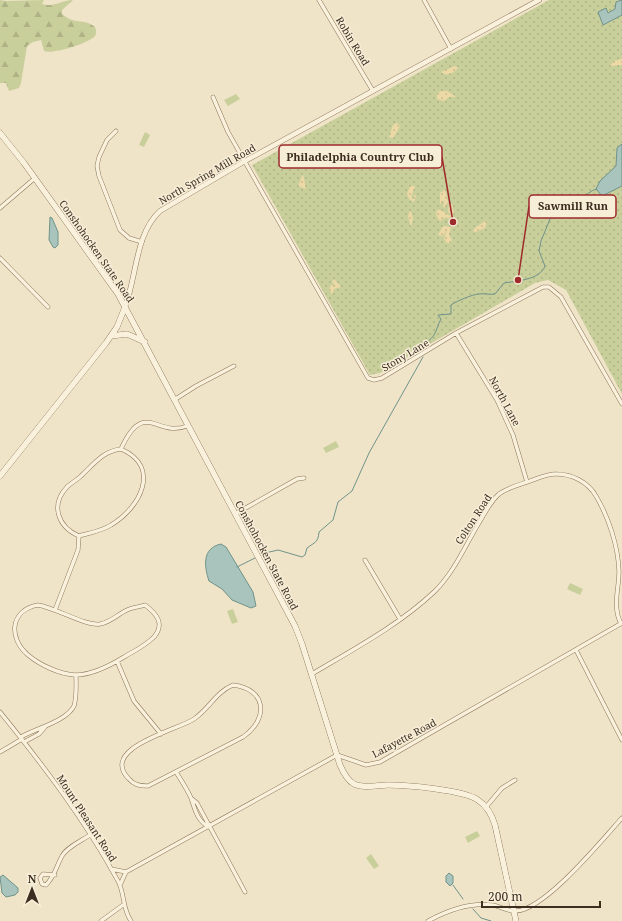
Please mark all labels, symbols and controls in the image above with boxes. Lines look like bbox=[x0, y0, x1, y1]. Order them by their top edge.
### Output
street label: Robin Road bbox=[333, 14, 373, 68]
street label: North Spring Mill Road bbox=[156, 140, 258, 208]
callout: Philadelphia Country Club bbox=[279, 145, 442, 168]
text: Philadelphia Country Club bbox=[286, 149, 434, 164]
callout: Sawmill Run bbox=[529, 195, 616, 218]
street label: Conshohocken State Road bbox=[56, 197, 138, 305]
text: Sawmill Run bbox=[538, 198, 609, 213]
street label: Stony Lane bbox=[379, 335, 431, 375]
street label: North Lane bbox=[486, 374, 524, 428]
street label: Colton Road bbox=[451, 491, 495, 547]
street label: Conshohocken State Road bbox=[232, 498, 302, 612]
street label: Lafayette Road bbox=[369, 715, 439, 761]
street label: Mount Pleasant Road bbox=[54, 772, 120, 864]
north arrow bbox=[12, 869, 52, 909]
text: N bbox=[28, 871, 37, 886]
scale bar bbox=[482, 883, 600, 909]
text: 200 m bbox=[488, 888, 523, 905]

